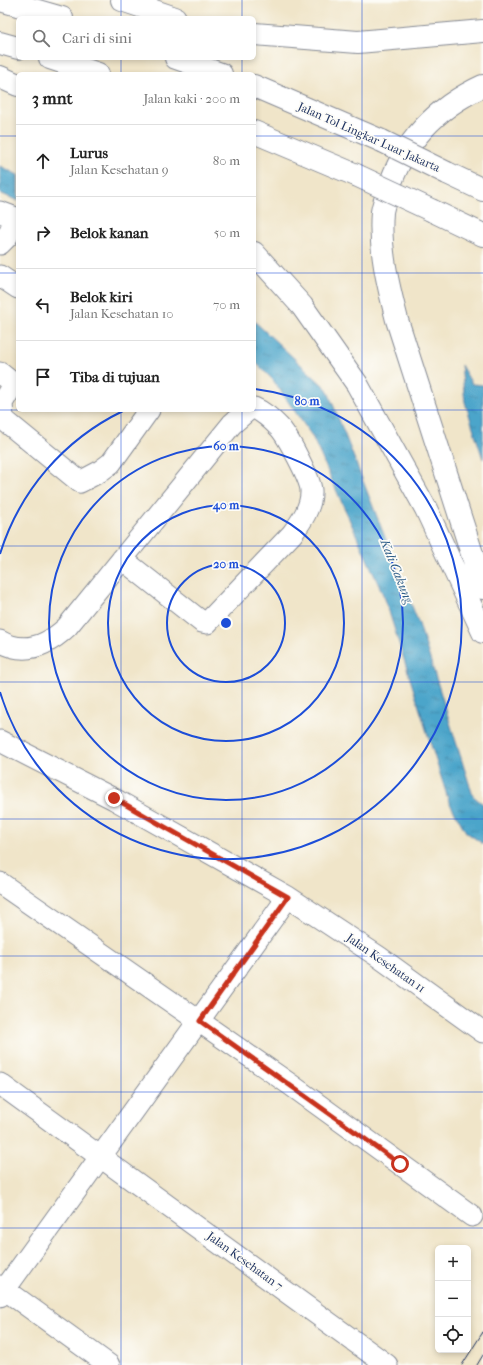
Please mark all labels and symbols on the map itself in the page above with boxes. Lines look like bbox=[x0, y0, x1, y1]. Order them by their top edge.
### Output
street label: Jalan Tol Lingkar Luar Jakarta bbox=[295, 99, 443, 175]
text: 80 m bbox=[294, 394, 321, 408]
text: 60 m bbox=[213, 439, 240, 453]
text: 40 m bbox=[212, 498, 240, 513]
water label: Kali Cakung bbox=[377, 536, 417, 606]
text: 20 m bbox=[213, 557, 240, 571]
centre of rings bbox=[219, 616, 233, 630]
route end bbox=[105, 789, 123, 807]
street label: Jalan Kesehatan 11 bbox=[343, 930, 428, 995]
route start bbox=[391, 1155, 409, 1173]
street label: Jalan Kesehatan 7 bbox=[203, 1228, 286, 1293]

